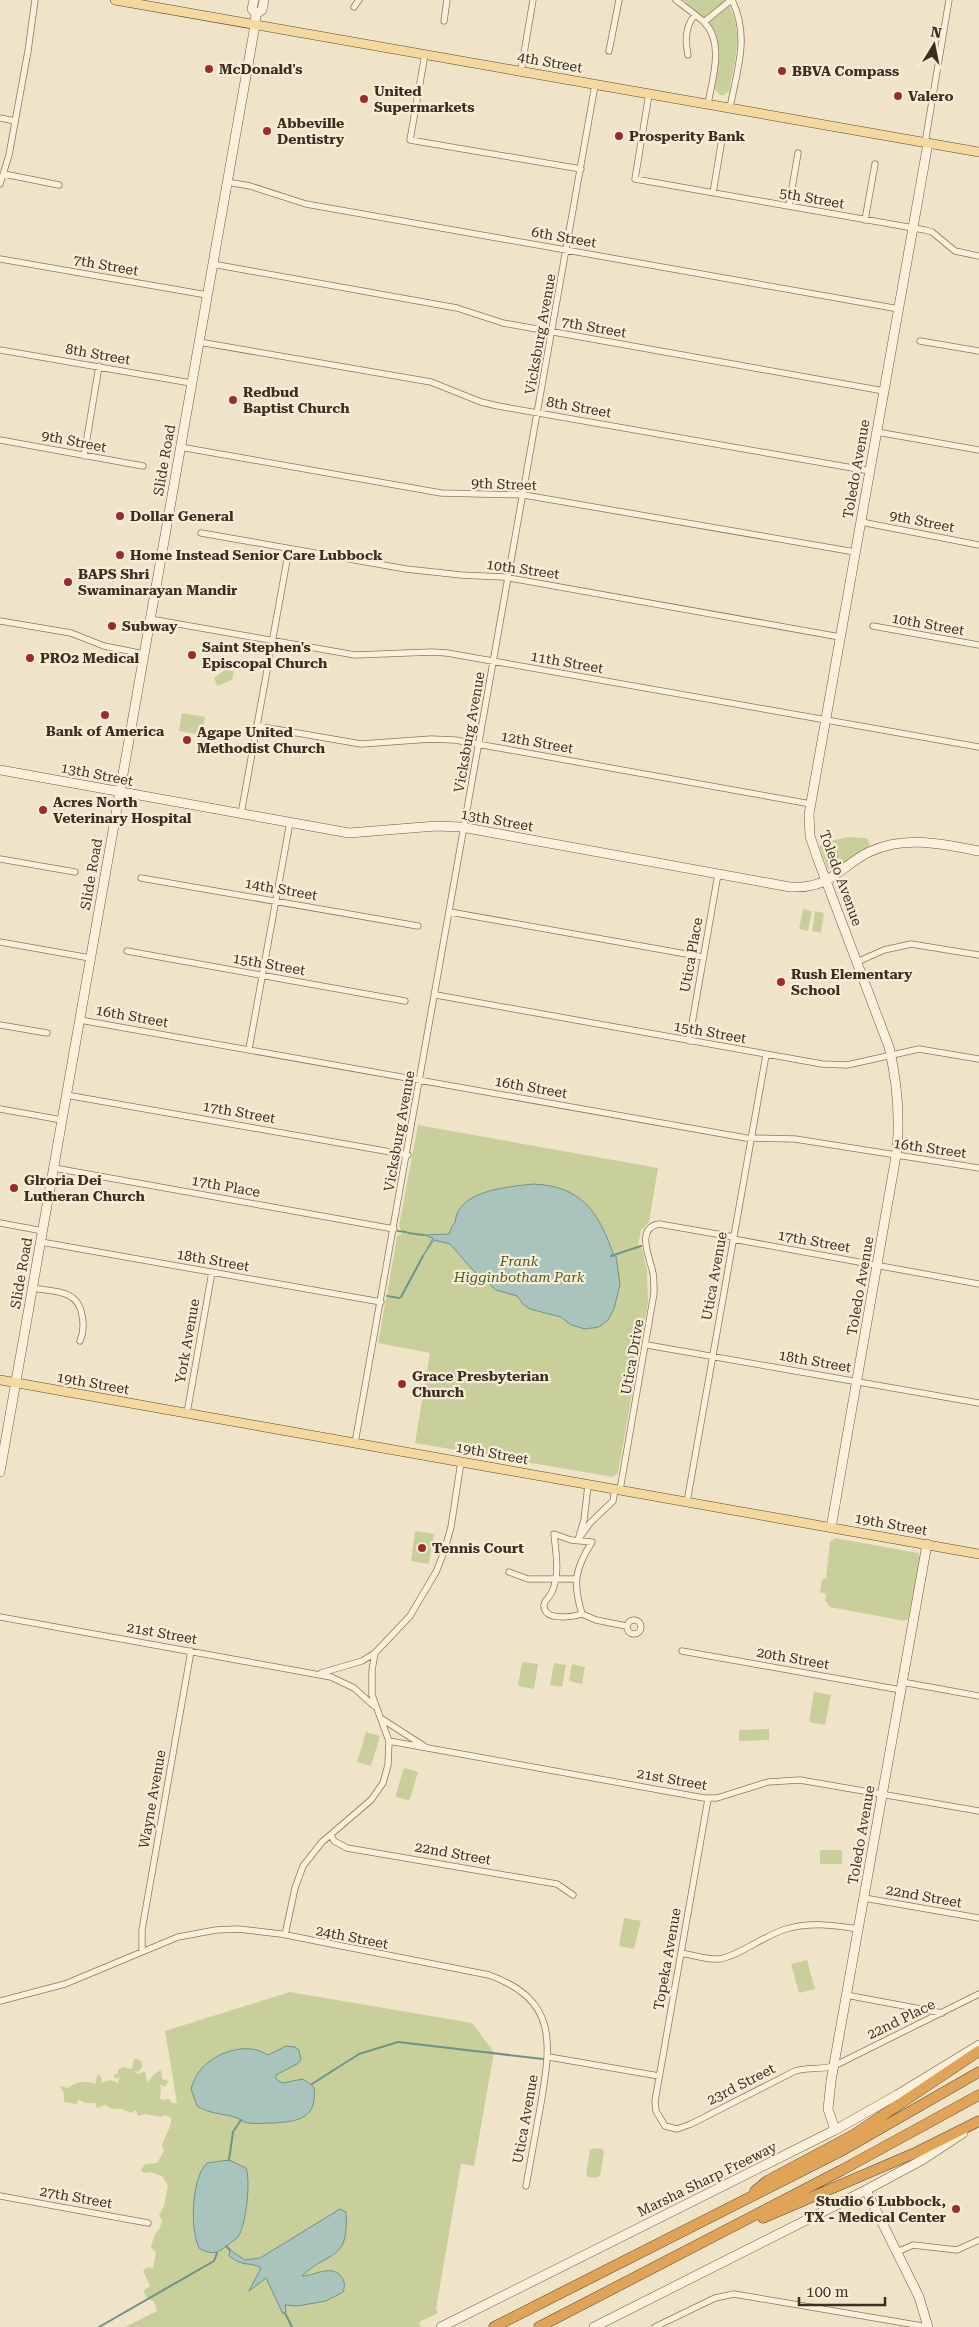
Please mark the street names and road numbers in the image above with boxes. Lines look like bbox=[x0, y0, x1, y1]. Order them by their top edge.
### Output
street label: 4th Street bbox=[516, 48, 584, 76]
street label: 5th Street bbox=[778, 184, 846, 212]
street label: 6th Street bbox=[530, 223, 598, 251]
street label: 7th Street bbox=[72, 251, 140, 279]
street label: Vicksburg Avenue bbox=[521, 272, 559, 396]
street label: 7th Street bbox=[560, 313, 628, 341]
street label: 8th Street bbox=[64, 340, 132, 368]
street label: 8th Street bbox=[545, 393, 613, 421]
street label: Toledo Avenue bbox=[839, 418, 873, 520]
street label: Slide Road bbox=[150, 423, 178, 497]
street label: 9th Street bbox=[40, 427, 108, 455]
street label: 9th Street bbox=[471, 475, 537, 493]
street label: 9th Street bbox=[888, 507, 956, 535]
street label: 10th Street bbox=[485, 556, 561, 582]
street label: 10th Street bbox=[890, 610, 966, 638]
street label: 11th Street bbox=[529, 648, 605, 676]
street label: Vicksburg Avenue bbox=[450, 670, 488, 794]
street label: 12th Street bbox=[499, 728, 575, 756]
street label: 13th Street bbox=[59, 759, 135, 789]
street label: 13th Street bbox=[459, 806, 535, 834]
street label: Toledo Avenue bbox=[816, 828, 866, 928]
street label: Slide Road bbox=[77, 837, 105, 911]
street label: 14th Street bbox=[243, 875, 319, 903]
street label: Utica Place bbox=[677, 916, 706, 994]
street label: 15th Street bbox=[231, 950, 307, 978]
street label: 16th Street bbox=[94, 1002, 170, 1030]
street label: 15th Street bbox=[672, 1018, 748, 1046]
street label: Vicksburg Avenue bbox=[380, 1069, 418, 1193]
street label: 16th Street bbox=[493, 1073, 569, 1101]
street label: 17th Street bbox=[201, 1098, 277, 1126]
street label: 16th Street bbox=[892, 1135, 968, 1161]
street label: 17th Place bbox=[190, 1172, 262, 1200]
street label: 17th Street bbox=[776, 1227, 852, 1255]
street label: Utica Avenue bbox=[698, 1230, 730, 1322]
street label: Toledo Avenue bbox=[843, 1235, 877, 1337]
street label: Slide Road bbox=[7, 1236, 35, 1310]
street label: 18th Street bbox=[175, 1246, 251, 1274]
street label: York Avenue bbox=[172, 1297, 202, 1384]
street label: Utica Drive bbox=[617, 1318, 647, 1396]
street label: 18th Street bbox=[777, 1347, 853, 1375]
street label: 19th Street bbox=[55, 1369, 131, 1397]
street label: 19th Street bbox=[454, 1439, 530, 1467]
street label: 19th Street bbox=[853, 1510, 929, 1538]
street label: 21st Street bbox=[126, 1619, 198, 1647]
street label: 20th Street bbox=[755, 1644, 831, 1672]
street label: Wayne Avenue bbox=[135, 1748, 169, 1849]
street label: 21st Street bbox=[636, 1765, 708, 1793]
street label: Toledo Avenue bbox=[844, 1784, 878, 1886]
street label: 22nd Street bbox=[414, 1838, 492, 1868]
street label: 22nd Street bbox=[885, 1881, 963, 1911]
street label: Topeka Avenue bbox=[650, 1906, 684, 2011]
street label: 24th Street bbox=[314, 1922, 390, 1952]
street label: 22nd Place bbox=[864, 1996, 938, 2042]
street label: 23rd Street bbox=[704, 2060, 778, 2108]
street label: Utica Avenue bbox=[509, 2073, 541, 2165]
street label: Marsha Sharp Freeway bbox=[635, 2138, 780, 2220]
street label: 27th Street bbox=[38, 2183, 114, 2211]

